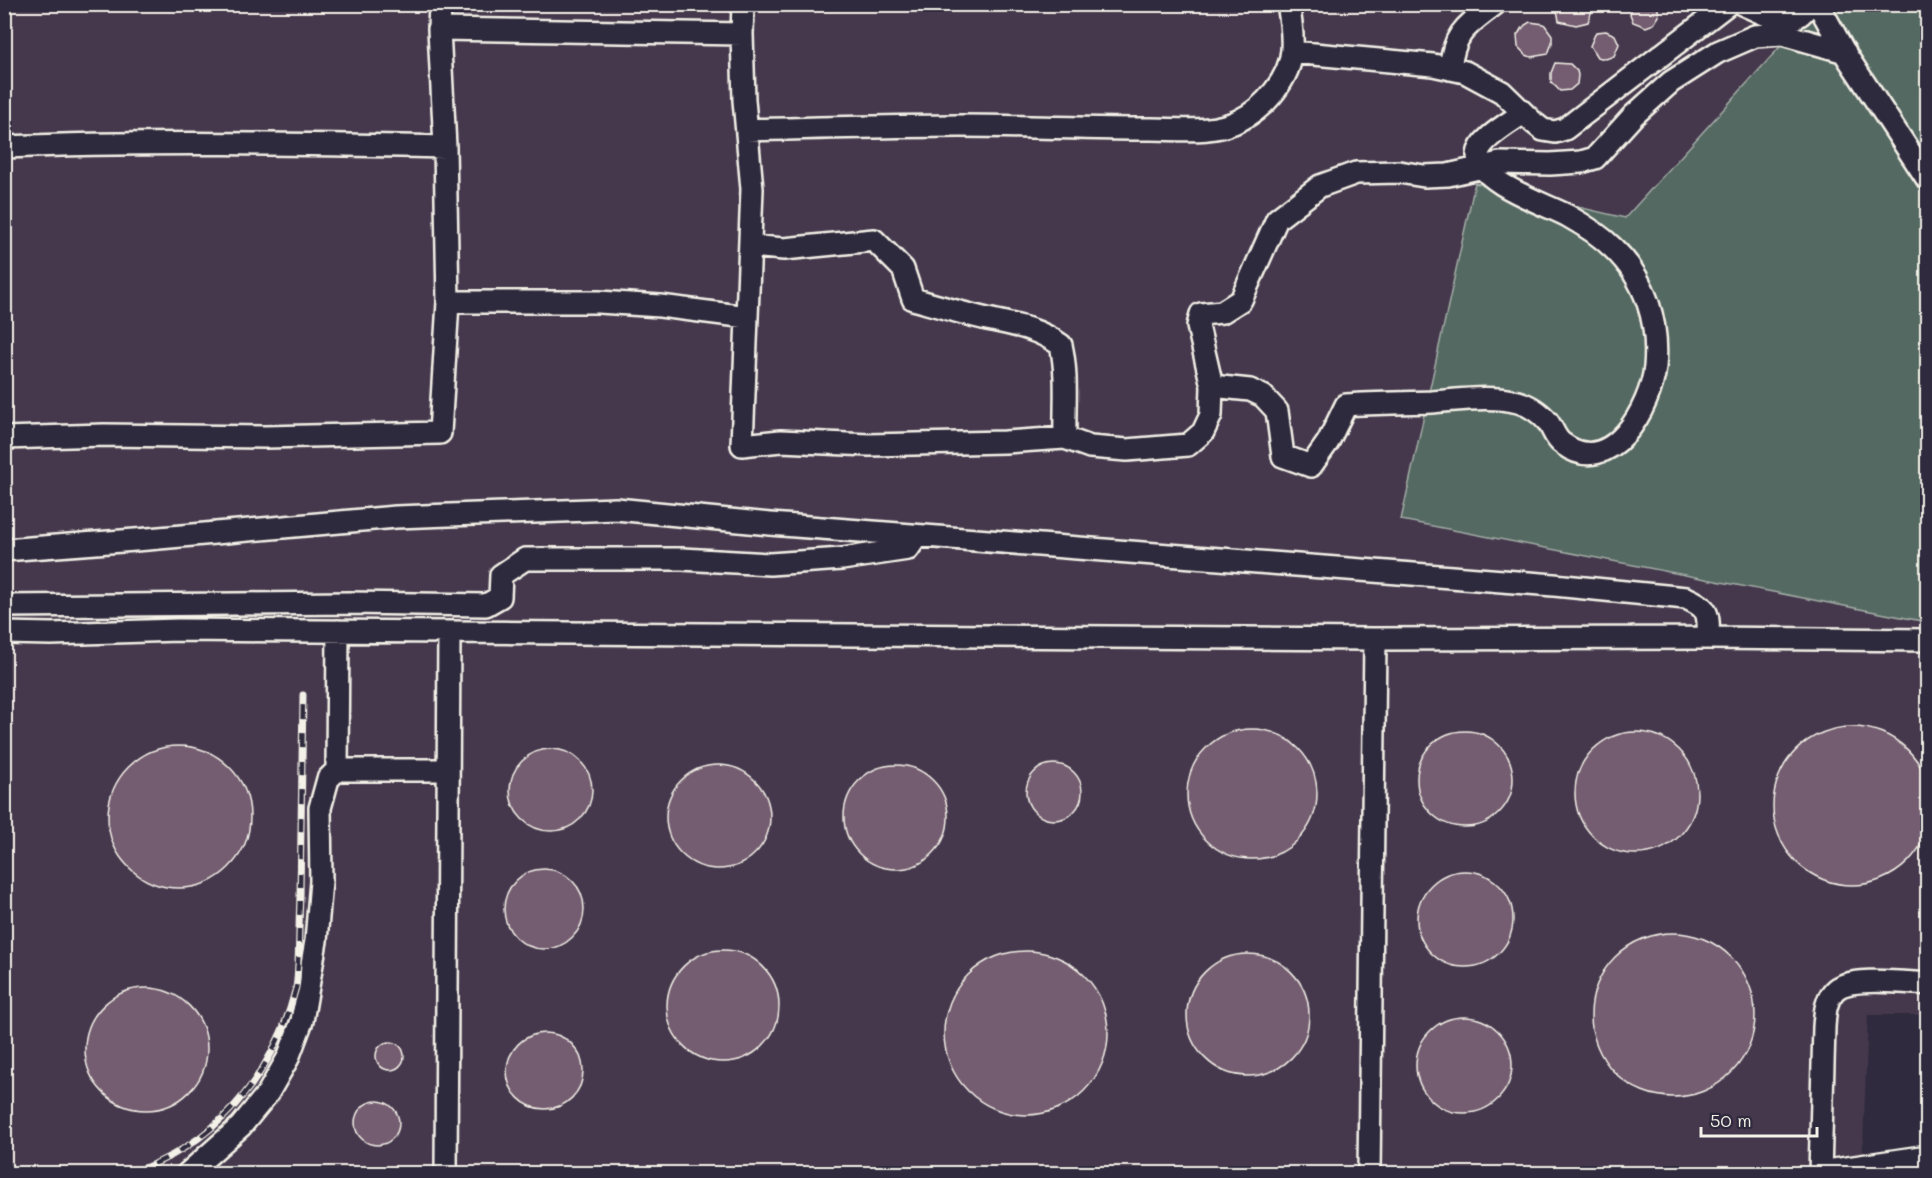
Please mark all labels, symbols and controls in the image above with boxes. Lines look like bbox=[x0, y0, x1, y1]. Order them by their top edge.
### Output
scale bar bbox=[1701, 1100, 1816, 1138]
text: 50 m bbox=[1710, 1108, 1752, 1132]

